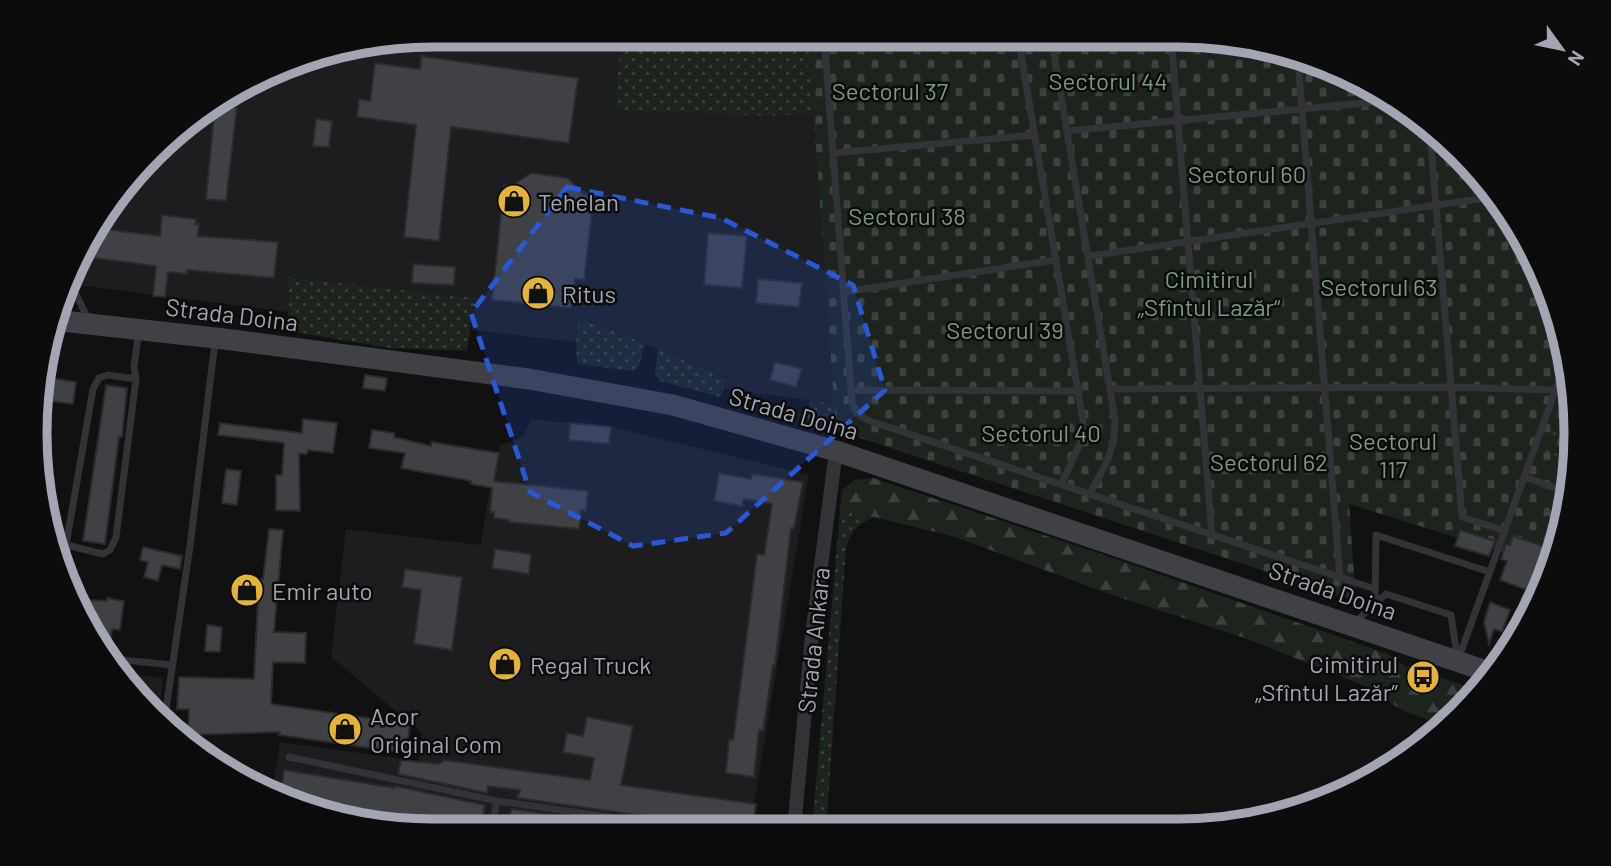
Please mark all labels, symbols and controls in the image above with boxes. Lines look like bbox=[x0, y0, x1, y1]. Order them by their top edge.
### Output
north arrow bbox=[1527, 14, 1597, 84]
text: N bbox=[1564, 47, 1590, 70]
park label: Sectorul 44 bbox=[1048, 66, 1168, 95]
park label: Sectorul 37 bbox=[832, 76, 948, 105]
park label: Sectorul 60 bbox=[1188, 159, 1306, 188]
shop icon: Tehelan bbox=[495, 182, 533, 220]
place label: Tehelan bbox=[538, 187, 619, 216]
park label: Sectorul 38 bbox=[848, 201, 966, 230]
park label: Cimitirul „Sfîntul Lazăr“ bbox=[1137, 264, 1281, 321]
park label: Sectorul 63 bbox=[1320, 272, 1438, 301]
shop icon: Ritus bbox=[519, 274, 557, 312]
place label: Ritus bbox=[562, 279, 616, 308]
street label: Strada Doina bbox=[164, 291, 300, 337]
park label: Sectorul 39 bbox=[946, 315, 1064, 344]
street label: Strada Doina bbox=[726, 381, 862, 445]
park label: Sectorul 40 bbox=[981, 418, 1101, 447]
park label: Sectorul 117 bbox=[1349, 426, 1437, 483]
park label: Sectorul 62 bbox=[1210, 447, 1328, 476]
street label: Strada Doina bbox=[1265, 555, 1401, 625]
street label: Strada Ankara bbox=[791, 566, 835, 714]
shop icon: Emir auto bbox=[228, 571, 266, 609]
place label: Emir auto bbox=[272, 576, 373, 605]
shop icon: Regal Truck bbox=[486, 645, 524, 683]
place label: Cimitirul „Sfîntul Lazăr” bbox=[1255, 649, 1399, 706]
place label: Regal Truck bbox=[530, 650, 651, 679]
bus stop icon: Cimitirul „Sfîntul Lazăr” bbox=[1404, 658, 1442, 696]
place label: Acor Original Com bbox=[370, 701, 502, 758]
shop icon: Acor Original Com bbox=[326, 710, 364, 748]

